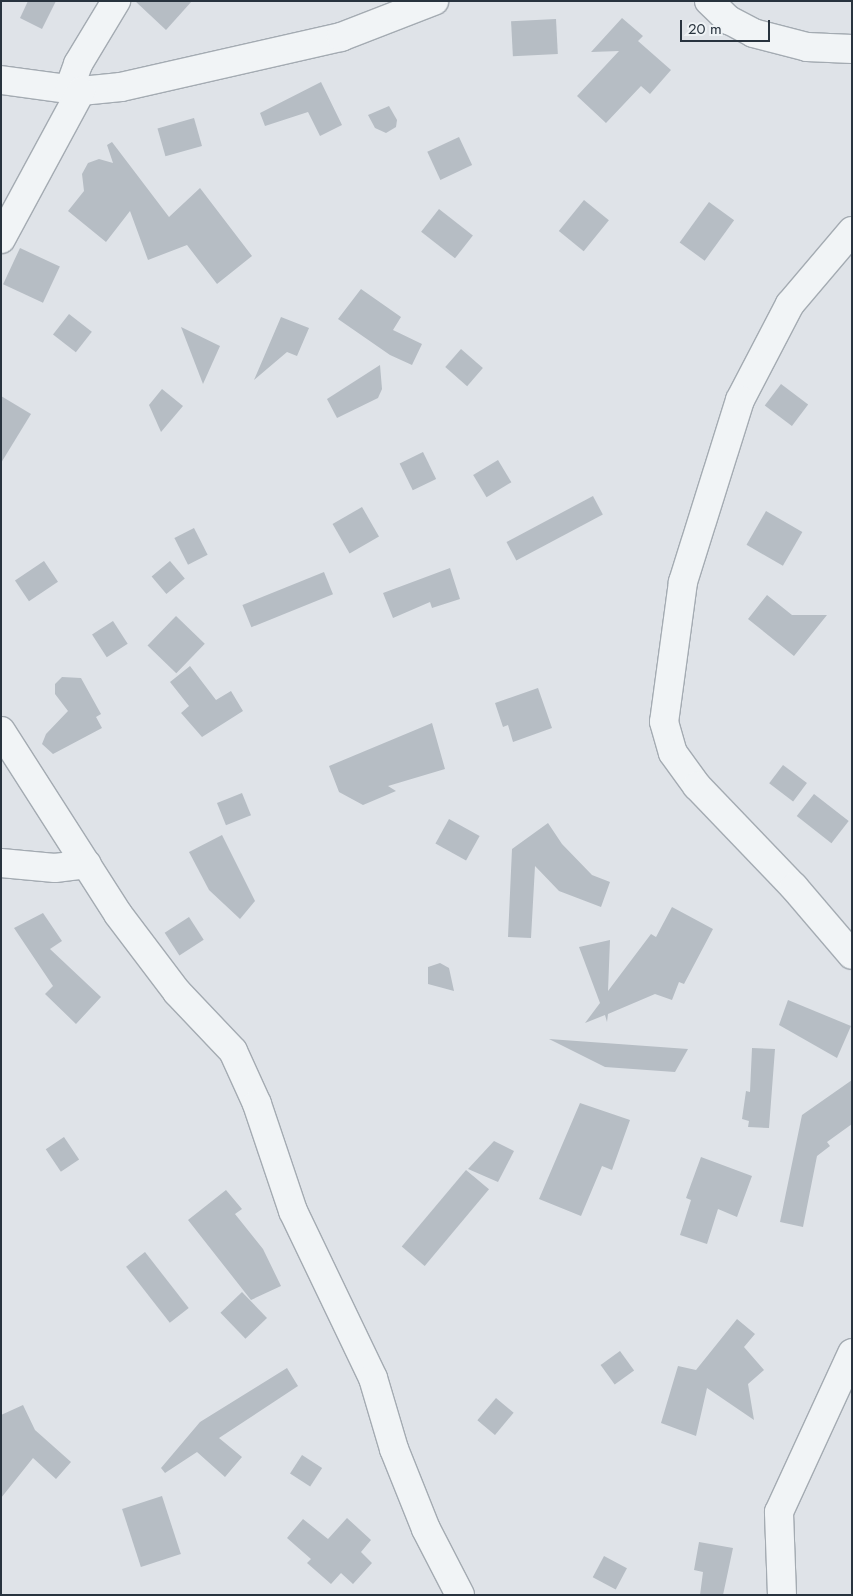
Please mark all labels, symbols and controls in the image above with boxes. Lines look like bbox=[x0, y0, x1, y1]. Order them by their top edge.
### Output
scale bar bbox=[683, 10, 773, 42]
text: 20 m bbox=[688, 18, 722, 40]

